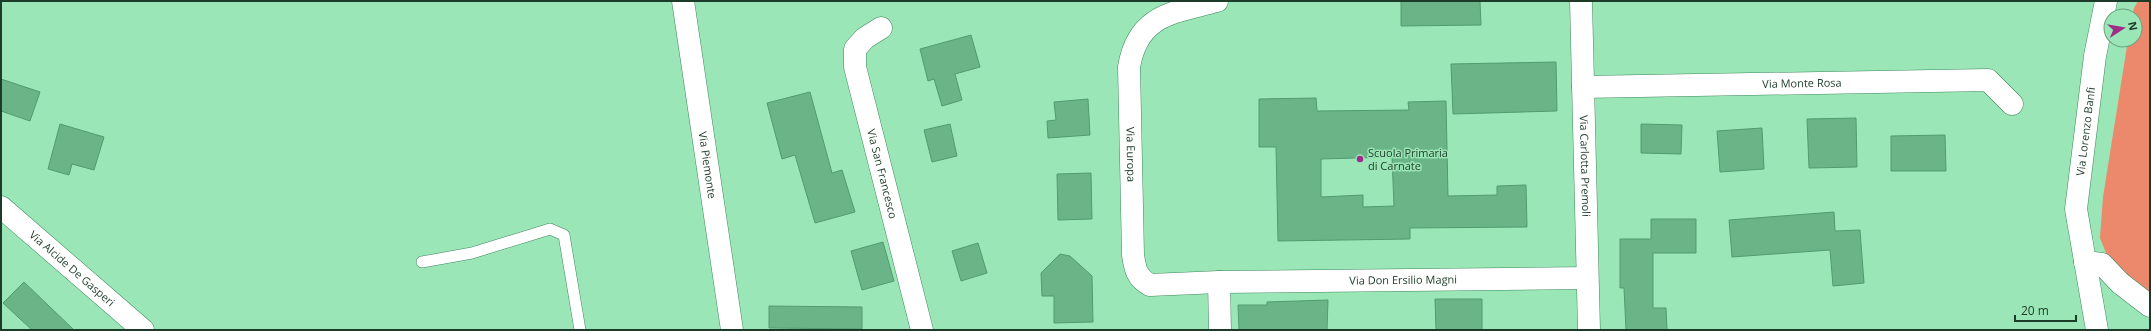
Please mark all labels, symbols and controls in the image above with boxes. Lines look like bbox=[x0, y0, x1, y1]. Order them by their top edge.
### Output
north arrow bbox=[2103, 8, 2143, 48]
text: N bbox=[2125, 20, 2142, 32]
street label: Via Monte Rosa bbox=[1762, 75, 1842, 91]
street label: Via Lorenzo Banfi bbox=[2072, 86, 2098, 177]
street label: Via Carlotta Premoli bbox=[1577, 115, 1594, 217]
street label: Via San Francesco bbox=[864, 127, 901, 220]
street label: Via Europa bbox=[1123, 127, 1139, 182]
street label: Via Piemonte bbox=[696, 131, 720, 200]
place label: Scuola Primaria di Carnate bbox=[1368, 145, 1448, 173]
marker: Scuola Primaria di Carnate bbox=[1355, 154, 1365, 164]
street label: Via Alcide De Gasperi bbox=[26, 227, 118, 309]
street label: Via Don Ersilio Magni bbox=[1349, 271, 1457, 288]
scale bar bbox=[2015, 297, 2076, 323]
text: 20 m bbox=[2021, 302, 2049, 319]

